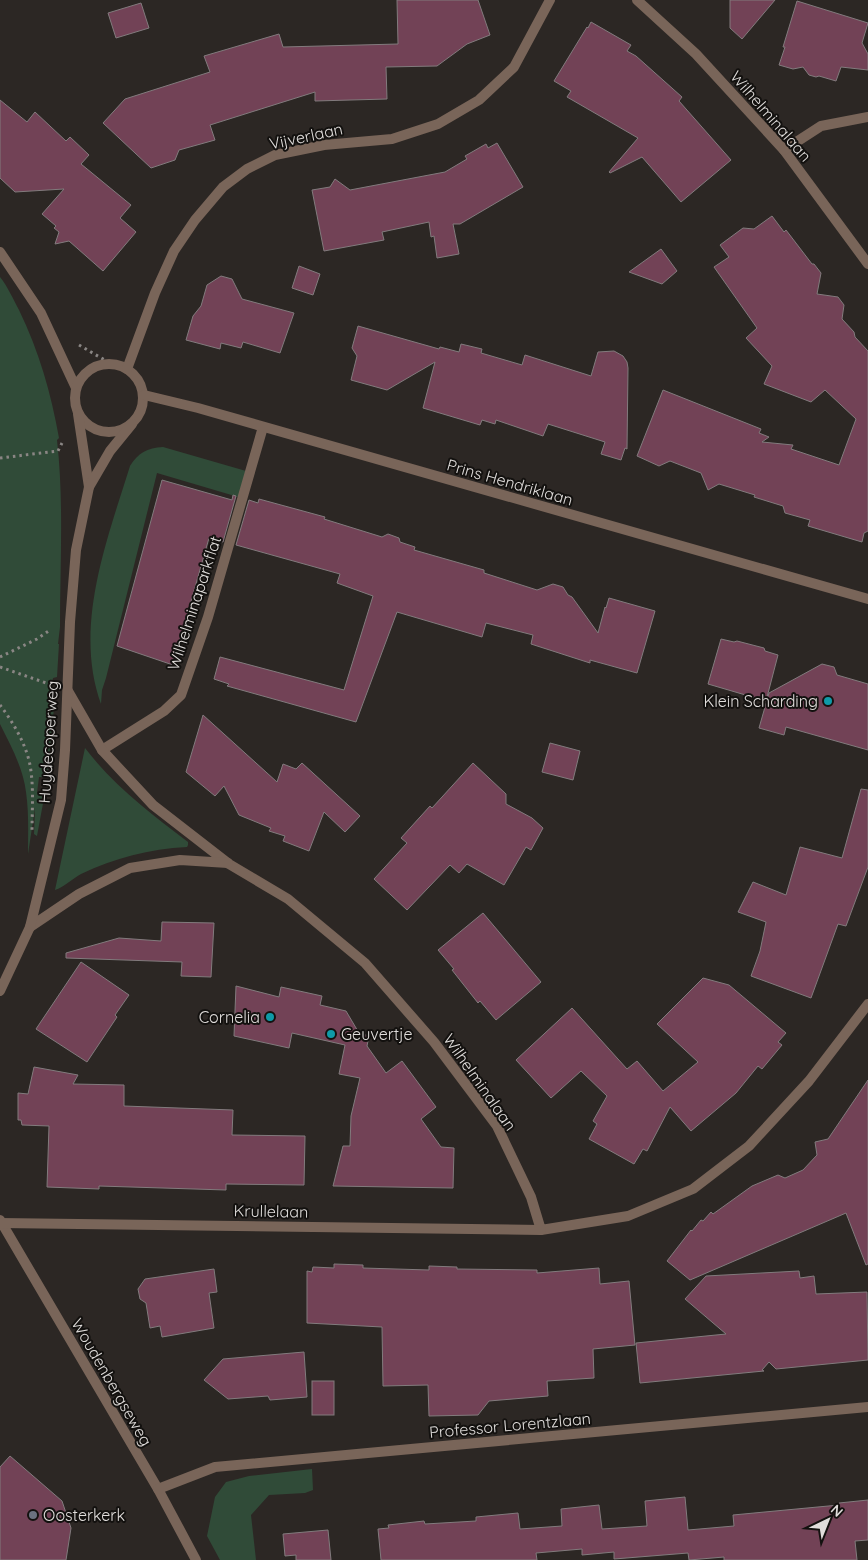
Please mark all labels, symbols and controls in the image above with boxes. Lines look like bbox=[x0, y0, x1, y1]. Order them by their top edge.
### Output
street label: Wilhelminalaan bbox=[726, 66, 816, 166]
street label: Vijverlaan bbox=[268, 118, 344, 154]
street label: Prins Hendriklaan bbox=[445, 454, 575, 510]
street label: Wilhelminaparkflat bbox=[163, 533, 225, 673]
street label: Huydecoperweg bbox=[34, 680, 62, 804]
place label: Klein Scharding bbox=[703, 691, 818, 711]
marker: Klein Scharding bbox=[822, 695, 834, 707]
place label: Cornelia bbox=[199, 1007, 260, 1027]
marker: Cornelia bbox=[264, 1011, 276, 1023]
place label: Geuvertje bbox=[341, 1024, 413, 1044]
marker: Geuvertje bbox=[325, 1028, 337, 1040]
street label: Wilhelminalaan bbox=[439, 1030, 521, 1134]
street label: Krullelaan bbox=[234, 1200, 308, 1222]
street label: Woudenbergseweg bbox=[67, 1315, 157, 1449]
street label: Professor Lorentzlaan bbox=[428, 1408, 592, 1442]
north arrow bbox=[803, 1495, 853, 1545]
text: N bbox=[827, 1500, 847, 1521]
place label: Oosterkerk bbox=[43, 1505, 125, 1525]
marker: Oosterkerk bbox=[27, 1509, 39, 1521]

